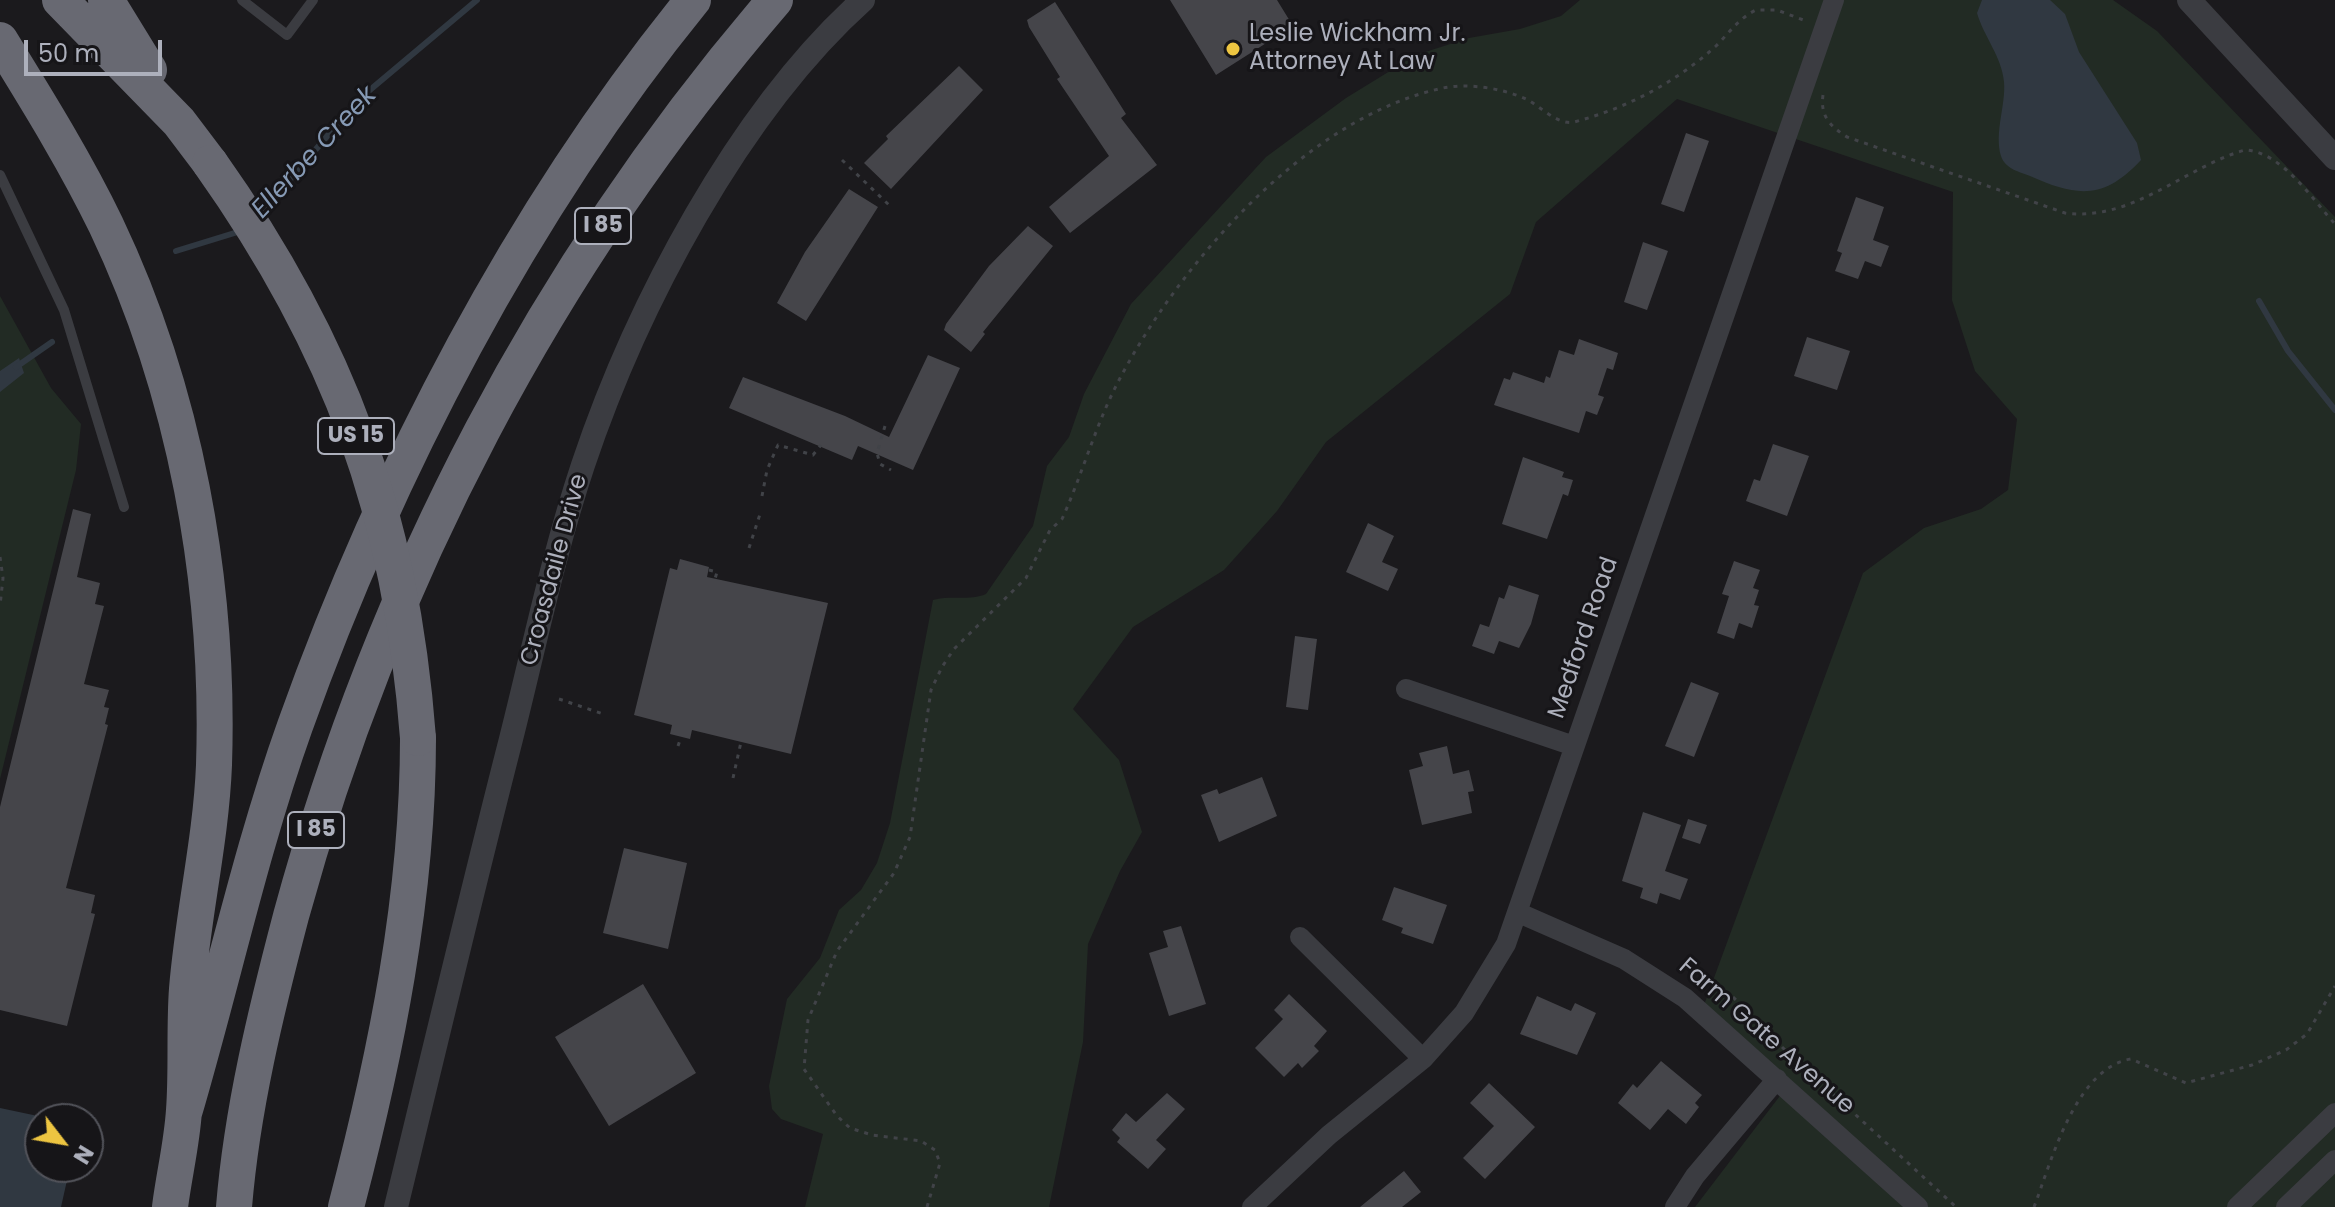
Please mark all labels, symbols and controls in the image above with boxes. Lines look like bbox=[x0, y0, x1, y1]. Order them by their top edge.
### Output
place label: Leslie Wickham Jr. Attorney At Law bbox=[1249, 21, 1466, 77]
scale bar bbox=[28, 24, 166, 74]
text: 50 m bbox=[38, 37, 99, 70]
marker: Leslie Wickham Jr. Attorney At Law bbox=[1224, 40, 1242, 58]
water label: Ellerbe Creek bbox=[246, 81, 384, 225]
road number: I 85 bbox=[575, 208, 631, 244]
road number: US 15 bbox=[318, 418, 394, 454]
street label: Croasdaile Drive bbox=[516, 471, 594, 669]
street label: Medford Road bbox=[1543, 553, 1625, 723]
road number: I 85 bbox=[288, 812, 344, 848]
street label: Farm Gate Avenue bbox=[1672, 953, 1860, 1121]
north arrow bbox=[24, 1103, 104, 1183]
text: N bbox=[66, 1140, 101, 1170]

